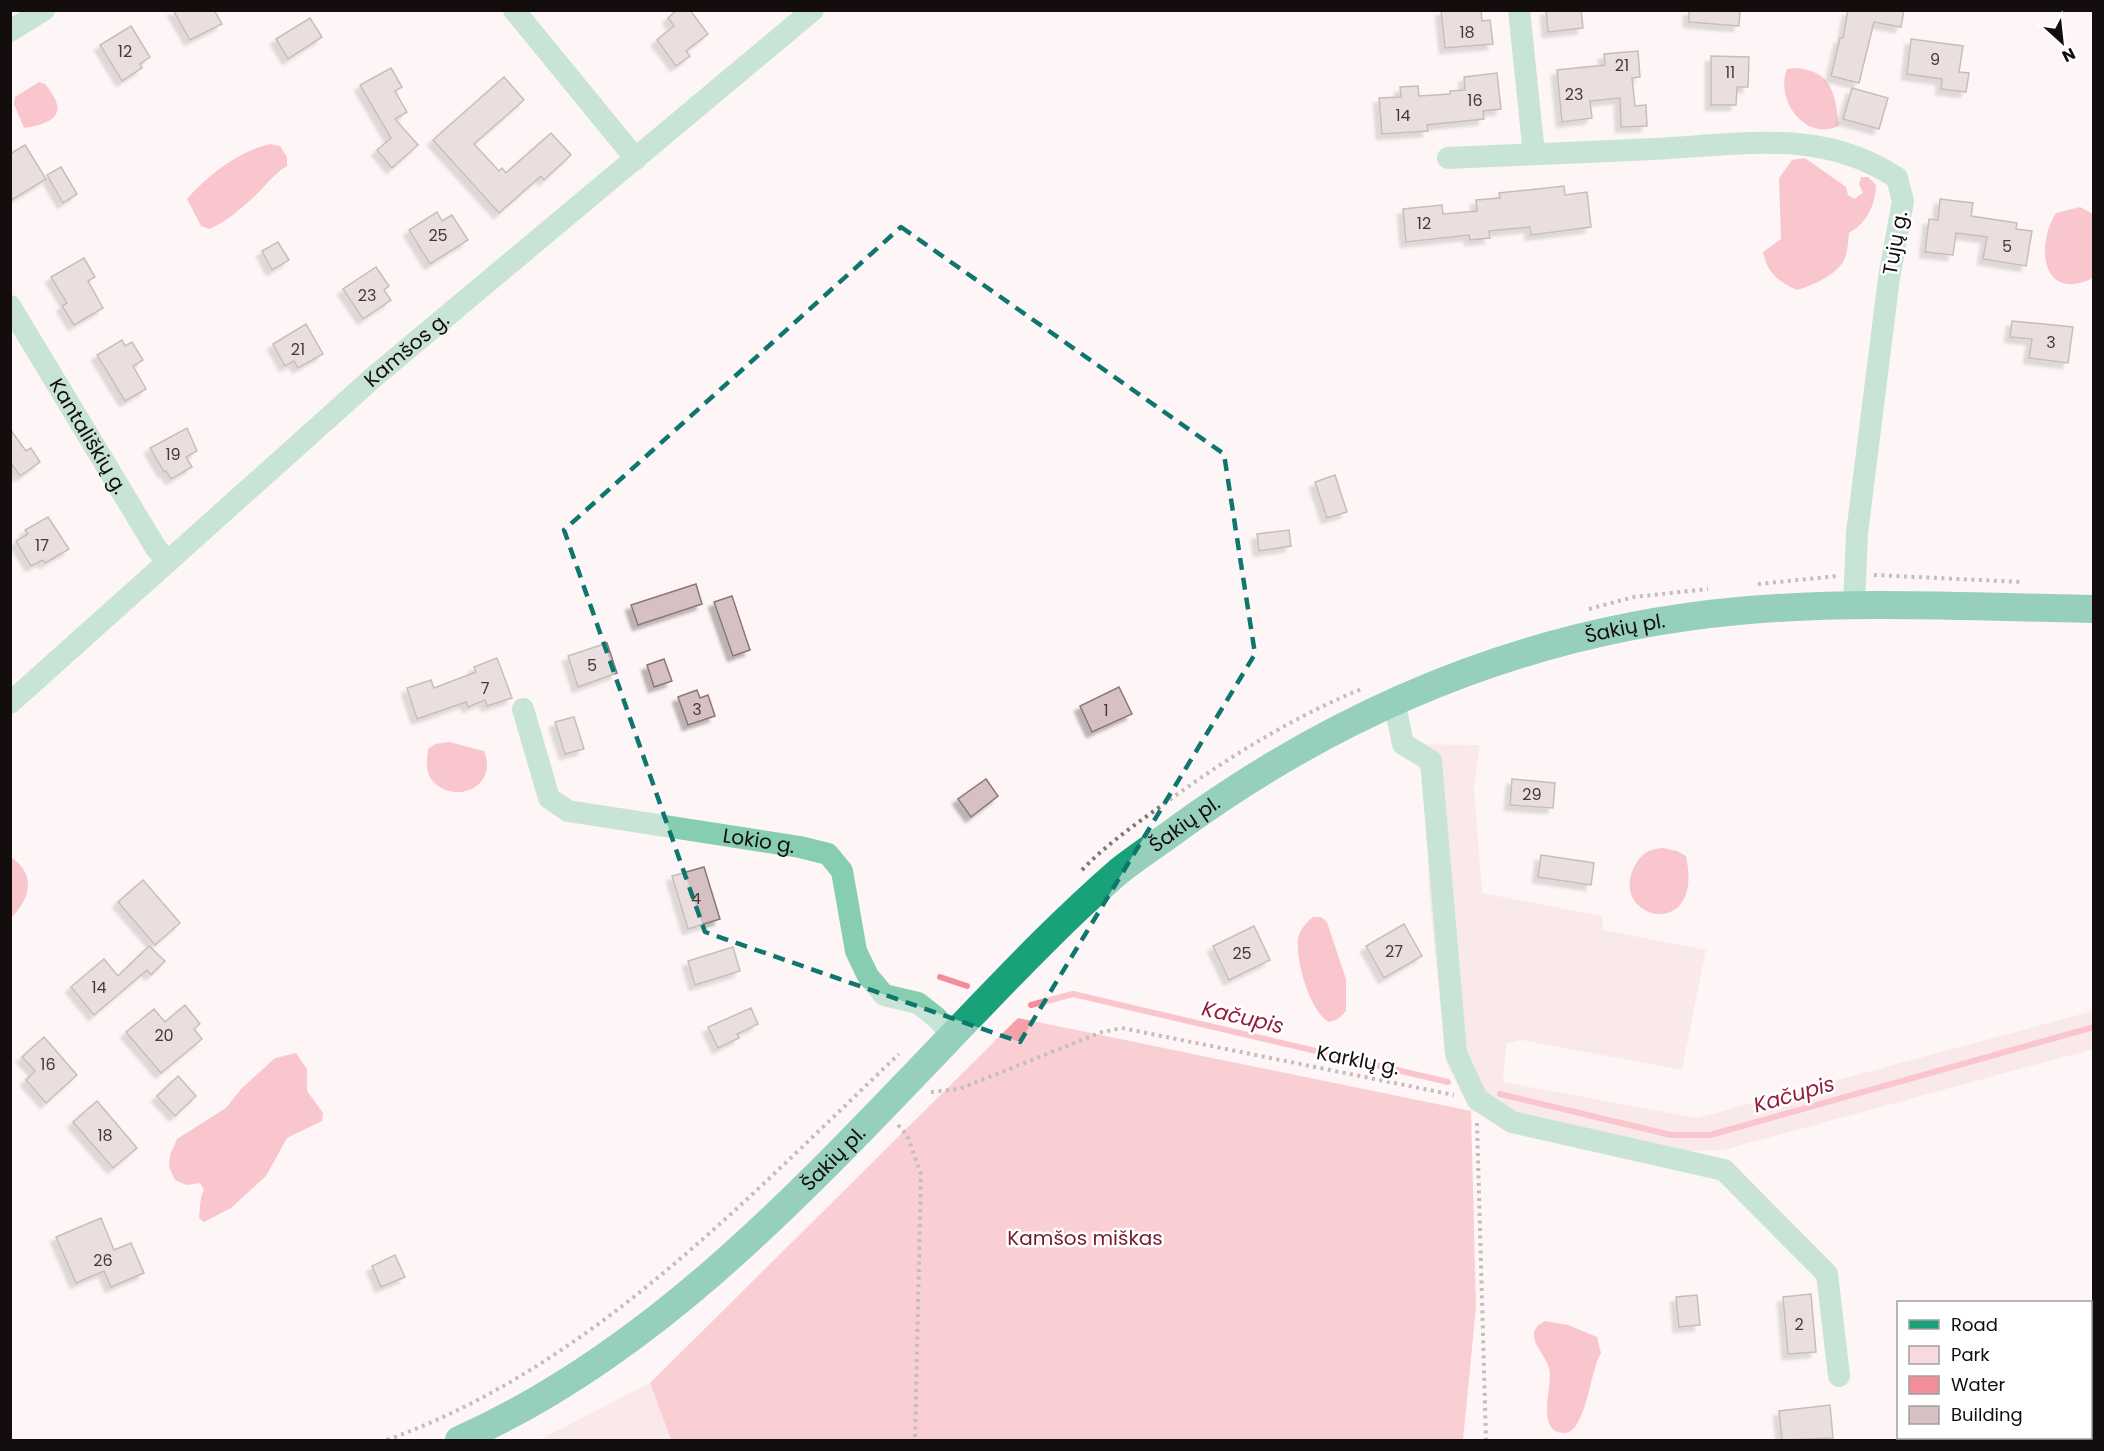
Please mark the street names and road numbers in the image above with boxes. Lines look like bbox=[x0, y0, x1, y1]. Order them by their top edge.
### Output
street label: Tujų g. bbox=[1876, 209, 1914, 277]
street label: Kamšos g. bbox=[358, 306, 455, 393]
street label: Kantališkių g. bbox=[43, 373, 134, 499]
street label: Šakių pl. bbox=[1582, 606, 1667, 650]
street label: Šakių pl. bbox=[1143, 789, 1226, 859]
street label: Lokio g. bbox=[721, 821, 797, 860]
street label: Karklų g. bbox=[1314, 1038, 1402, 1082]
street label: Šakių pl. bbox=[795, 1120, 872, 1197]

